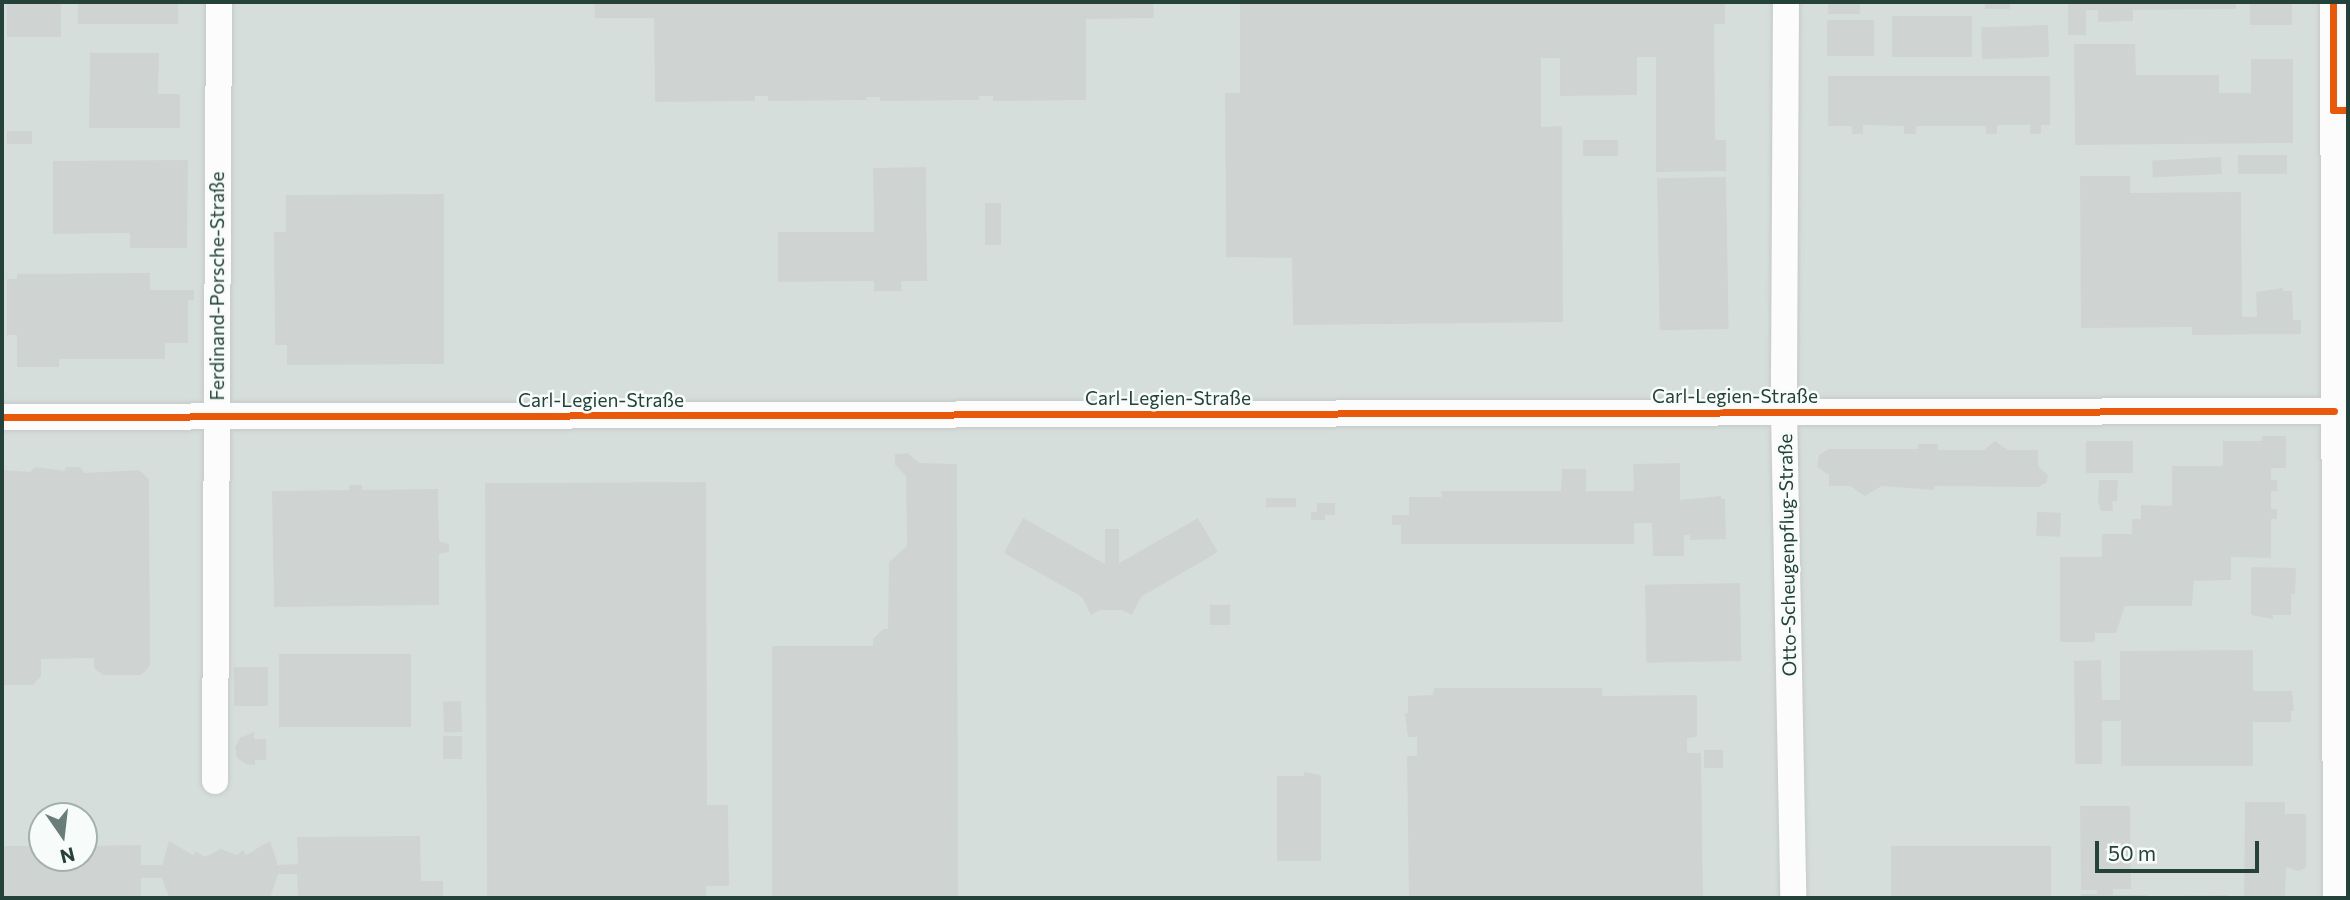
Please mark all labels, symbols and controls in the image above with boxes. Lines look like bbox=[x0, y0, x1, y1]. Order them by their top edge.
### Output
street label: Ferdinand-Porsche-Straße bbox=[206, 171, 228, 401]
street label: Carl-Legien-Straße bbox=[1652, 385, 1818, 407]
street label: Carl-Legien-Straße bbox=[1085, 387, 1251, 409]
street label: Carl-Legien-Straße bbox=[518, 389, 684, 411]
street label: Otto-Scheugenpflug-Straße bbox=[1773, 433, 1801, 677]
north arrow bbox=[28, 802, 98, 872]
scale bar bbox=[2098, 827, 2262, 871]
text: 50 m bbox=[2108, 840, 2156, 865]
text: N bbox=[58, 843, 77, 869]

